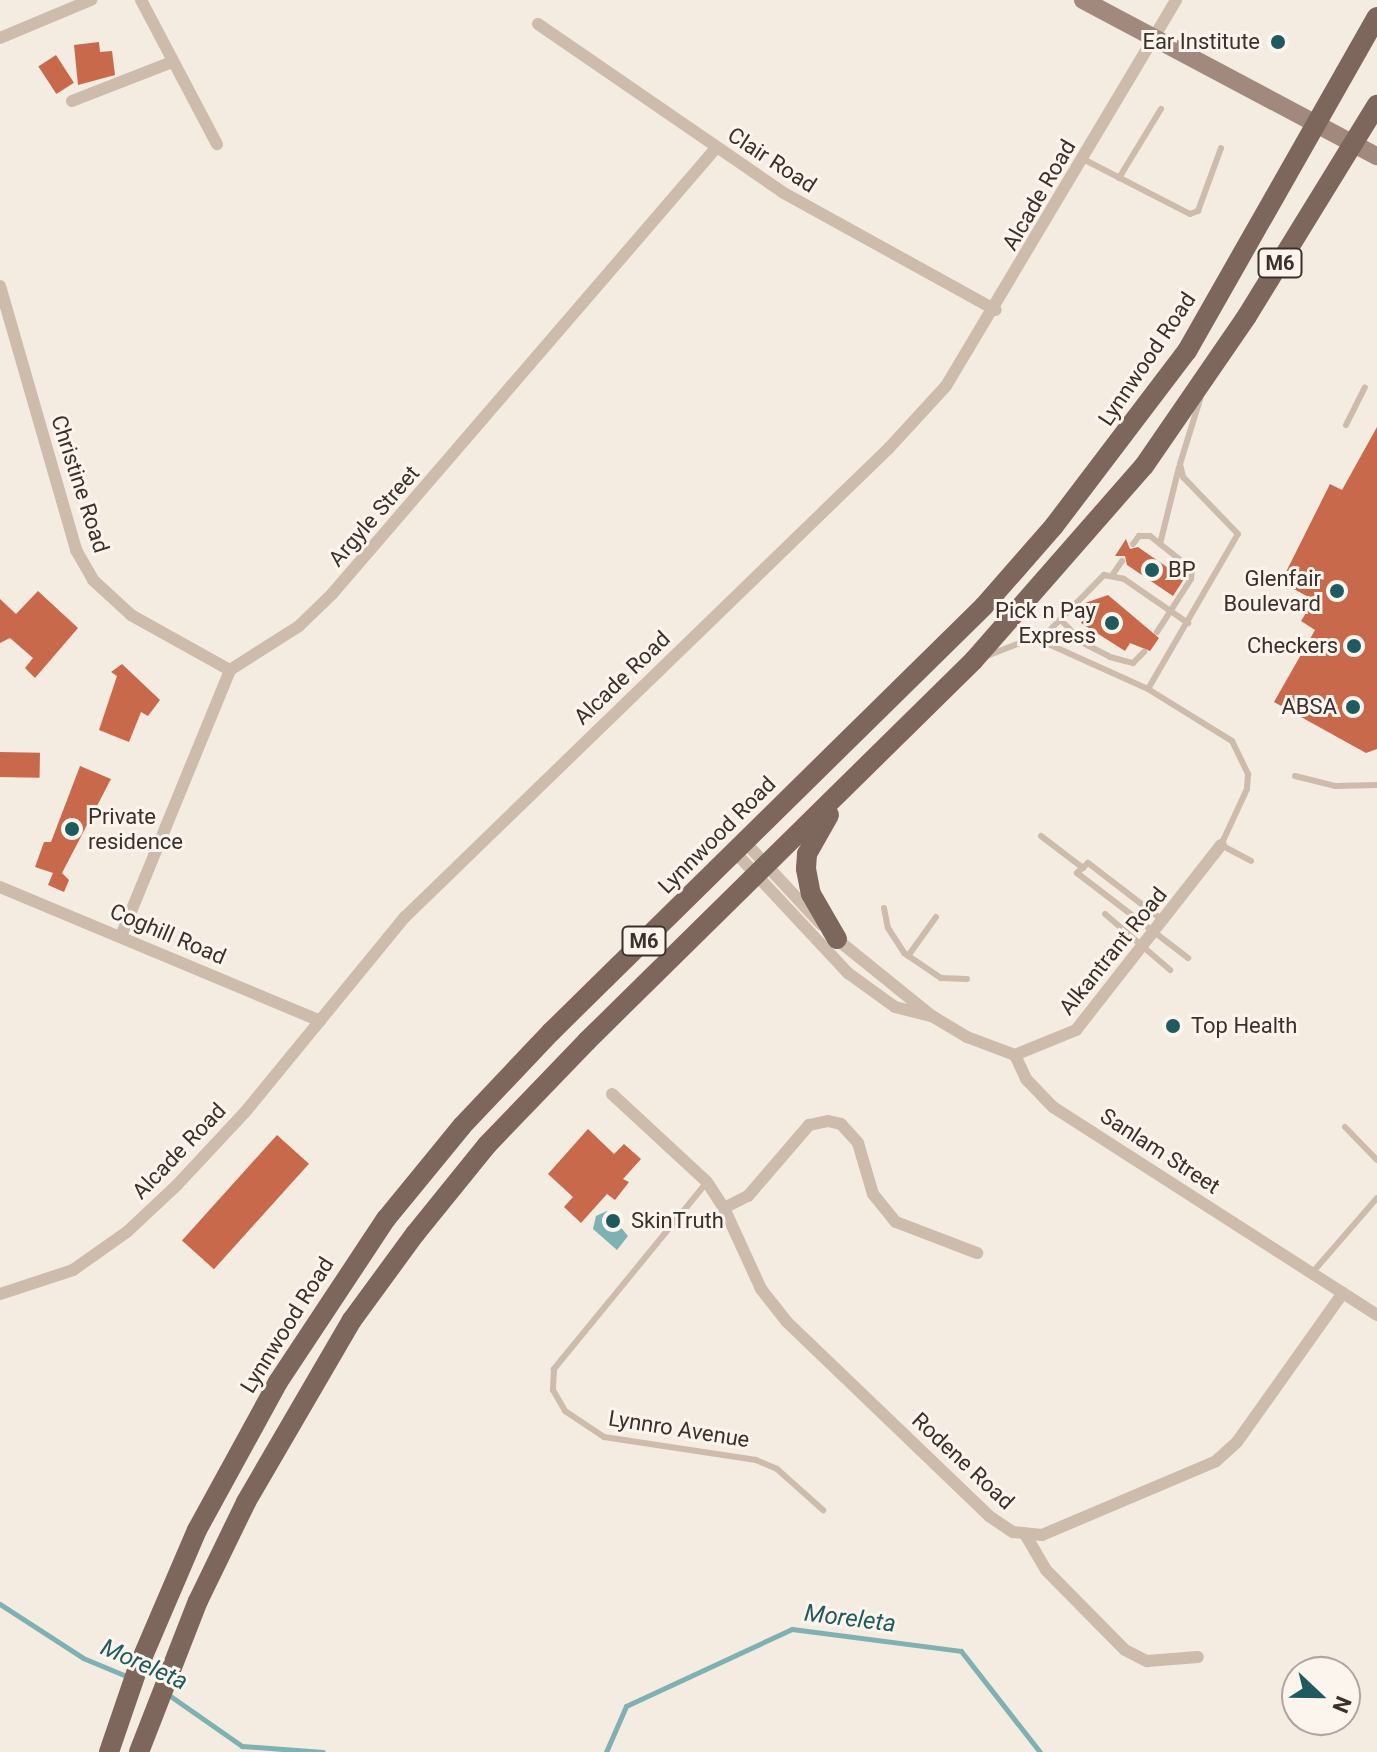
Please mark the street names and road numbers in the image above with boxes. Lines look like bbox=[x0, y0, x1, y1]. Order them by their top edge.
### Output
street label: Clair Road bbox=[723, 122, 821, 198]
street label: Alcade Road bbox=[997, 135, 1081, 255]
road number: M6 bbox=[1256, 247, 1304, 279]
street label: Lynnwood Road bbox=[1093, 287, 1201, 431]
street label: Christine Road bbox=[45, 412, 115, 556]
street label: Argyle Street bbox=[323, 460, 425, 572]
street label: Alcade Road bbox=[569, 626, 675, 730]
street label: Lynnwood Road bbox=[653, 771, 781, 899]
street label: Alkantrant Road bbox=[1054, 882, 1172, 1020]
street label: Coghill Road bbox=[106, 898, 230, 970]
road number: M6 bbox=[620, 925, 668, 957]
street label: Alcade Road bbox=[127, 1098, 231, 1204]
street label: Sanlam Street bbox=[1095, 1103, 1225, 1199]
street label: Lynnwood Road bbox=[235, 1252, 339, 1398]
street label: Lynnro Avenue bbox=[607, 1405, 751, 1453]
street label: Rodene Road bbox=[906, 1407, 1020, 1515]

